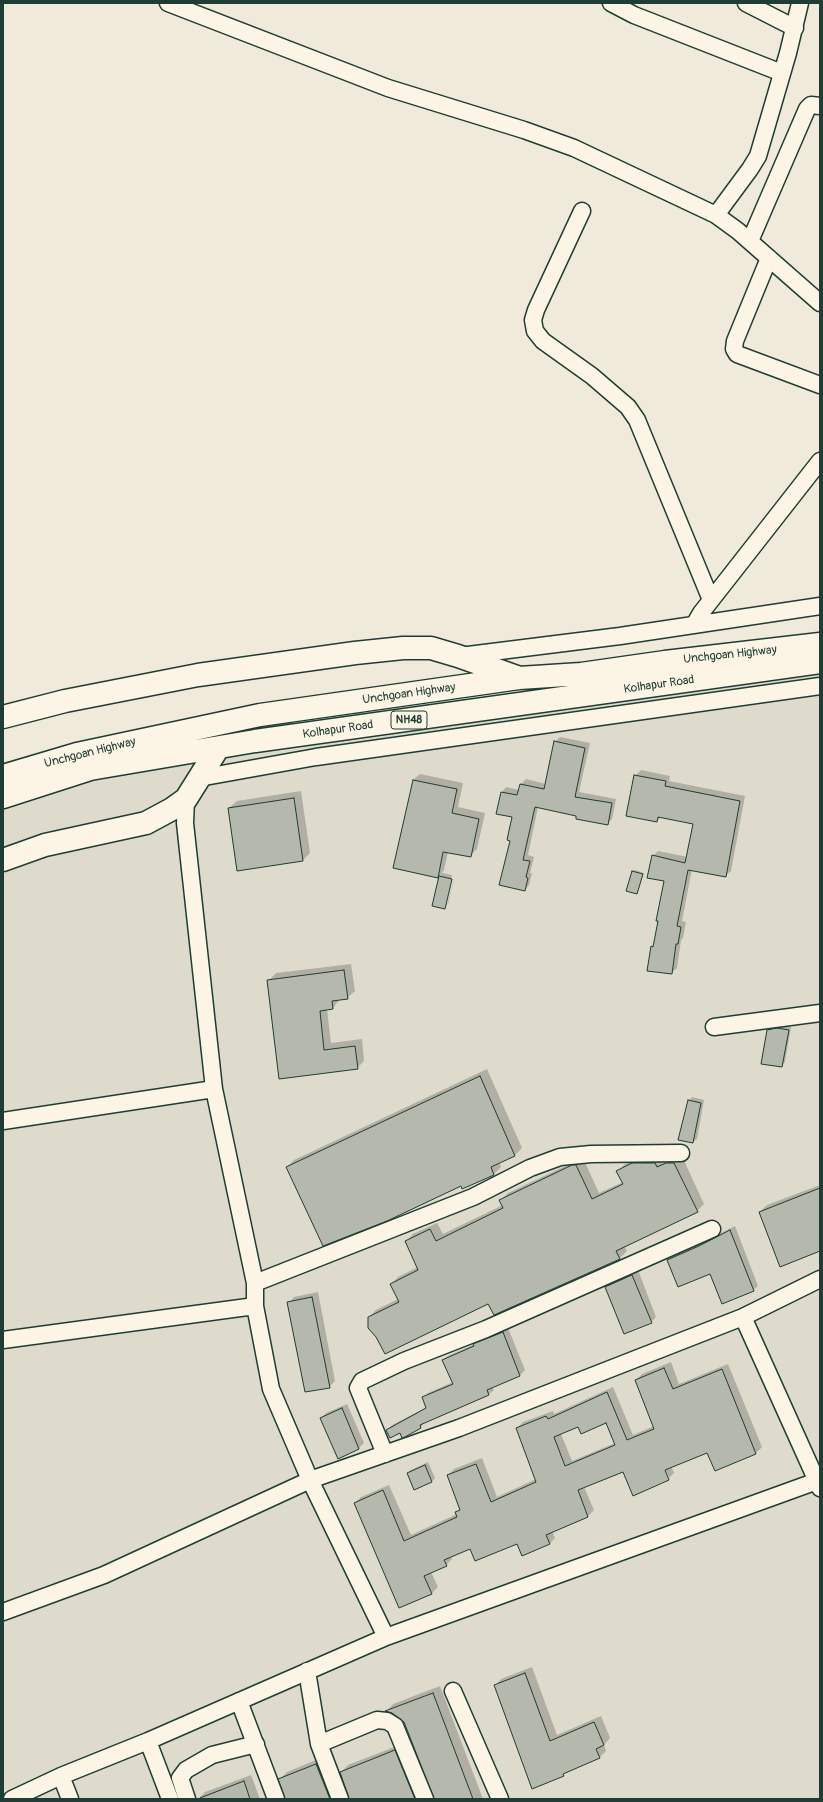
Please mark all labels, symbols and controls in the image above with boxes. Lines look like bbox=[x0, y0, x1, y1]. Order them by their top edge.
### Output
street label: Unchgoan Highway bbox=[683, 643, 777, 667]
street label: Kolhapur Road bbox=[623, 673, 695, 697]
street label: Unchgoan Highway bbox=[362, 680, 456, 708]
road number: NH48 bbox=[391, 711, 427, 729]
street label: Kolhapur Road bbox=[302, 718, 374, 742]
street label: Unchgoan Highway bbox=[43, 735, 137, 771]

